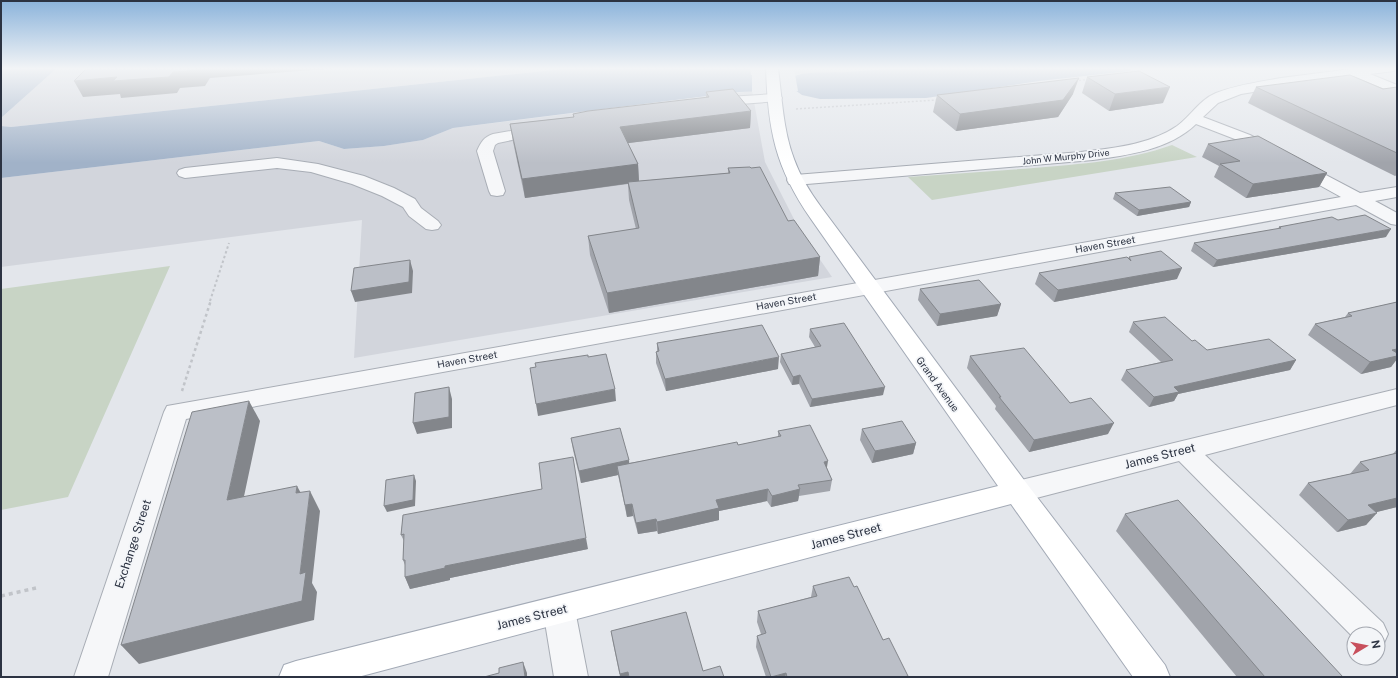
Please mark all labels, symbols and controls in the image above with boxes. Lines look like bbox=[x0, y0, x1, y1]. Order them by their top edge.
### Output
street label: John W Murphy Drive bbox=[1022, 146, 1110, 167]
street label: Haven Street bbox=[1074, 233, 1136, 255]
street label: Haven Street bbox=[755, 290, 817, 312]
street label: Haven Street bbox=[436, 348, 498, 370]
street label: Grand Avenue bbox=[914, 354, 962, 414]
street label: James Street bbox=[1123, 440, 1197, 472]
street label: Exchange Street bbox=[112, 497, 154, 590]
street label: James Street bbox=[809, 520, 883, 552]
street label: James Street bbox=[495, 601, 569, 633]
north arrow bbox=[1346, 626, 1386, 666]
text: N bbox=[1369, 639, 1383, 650]

